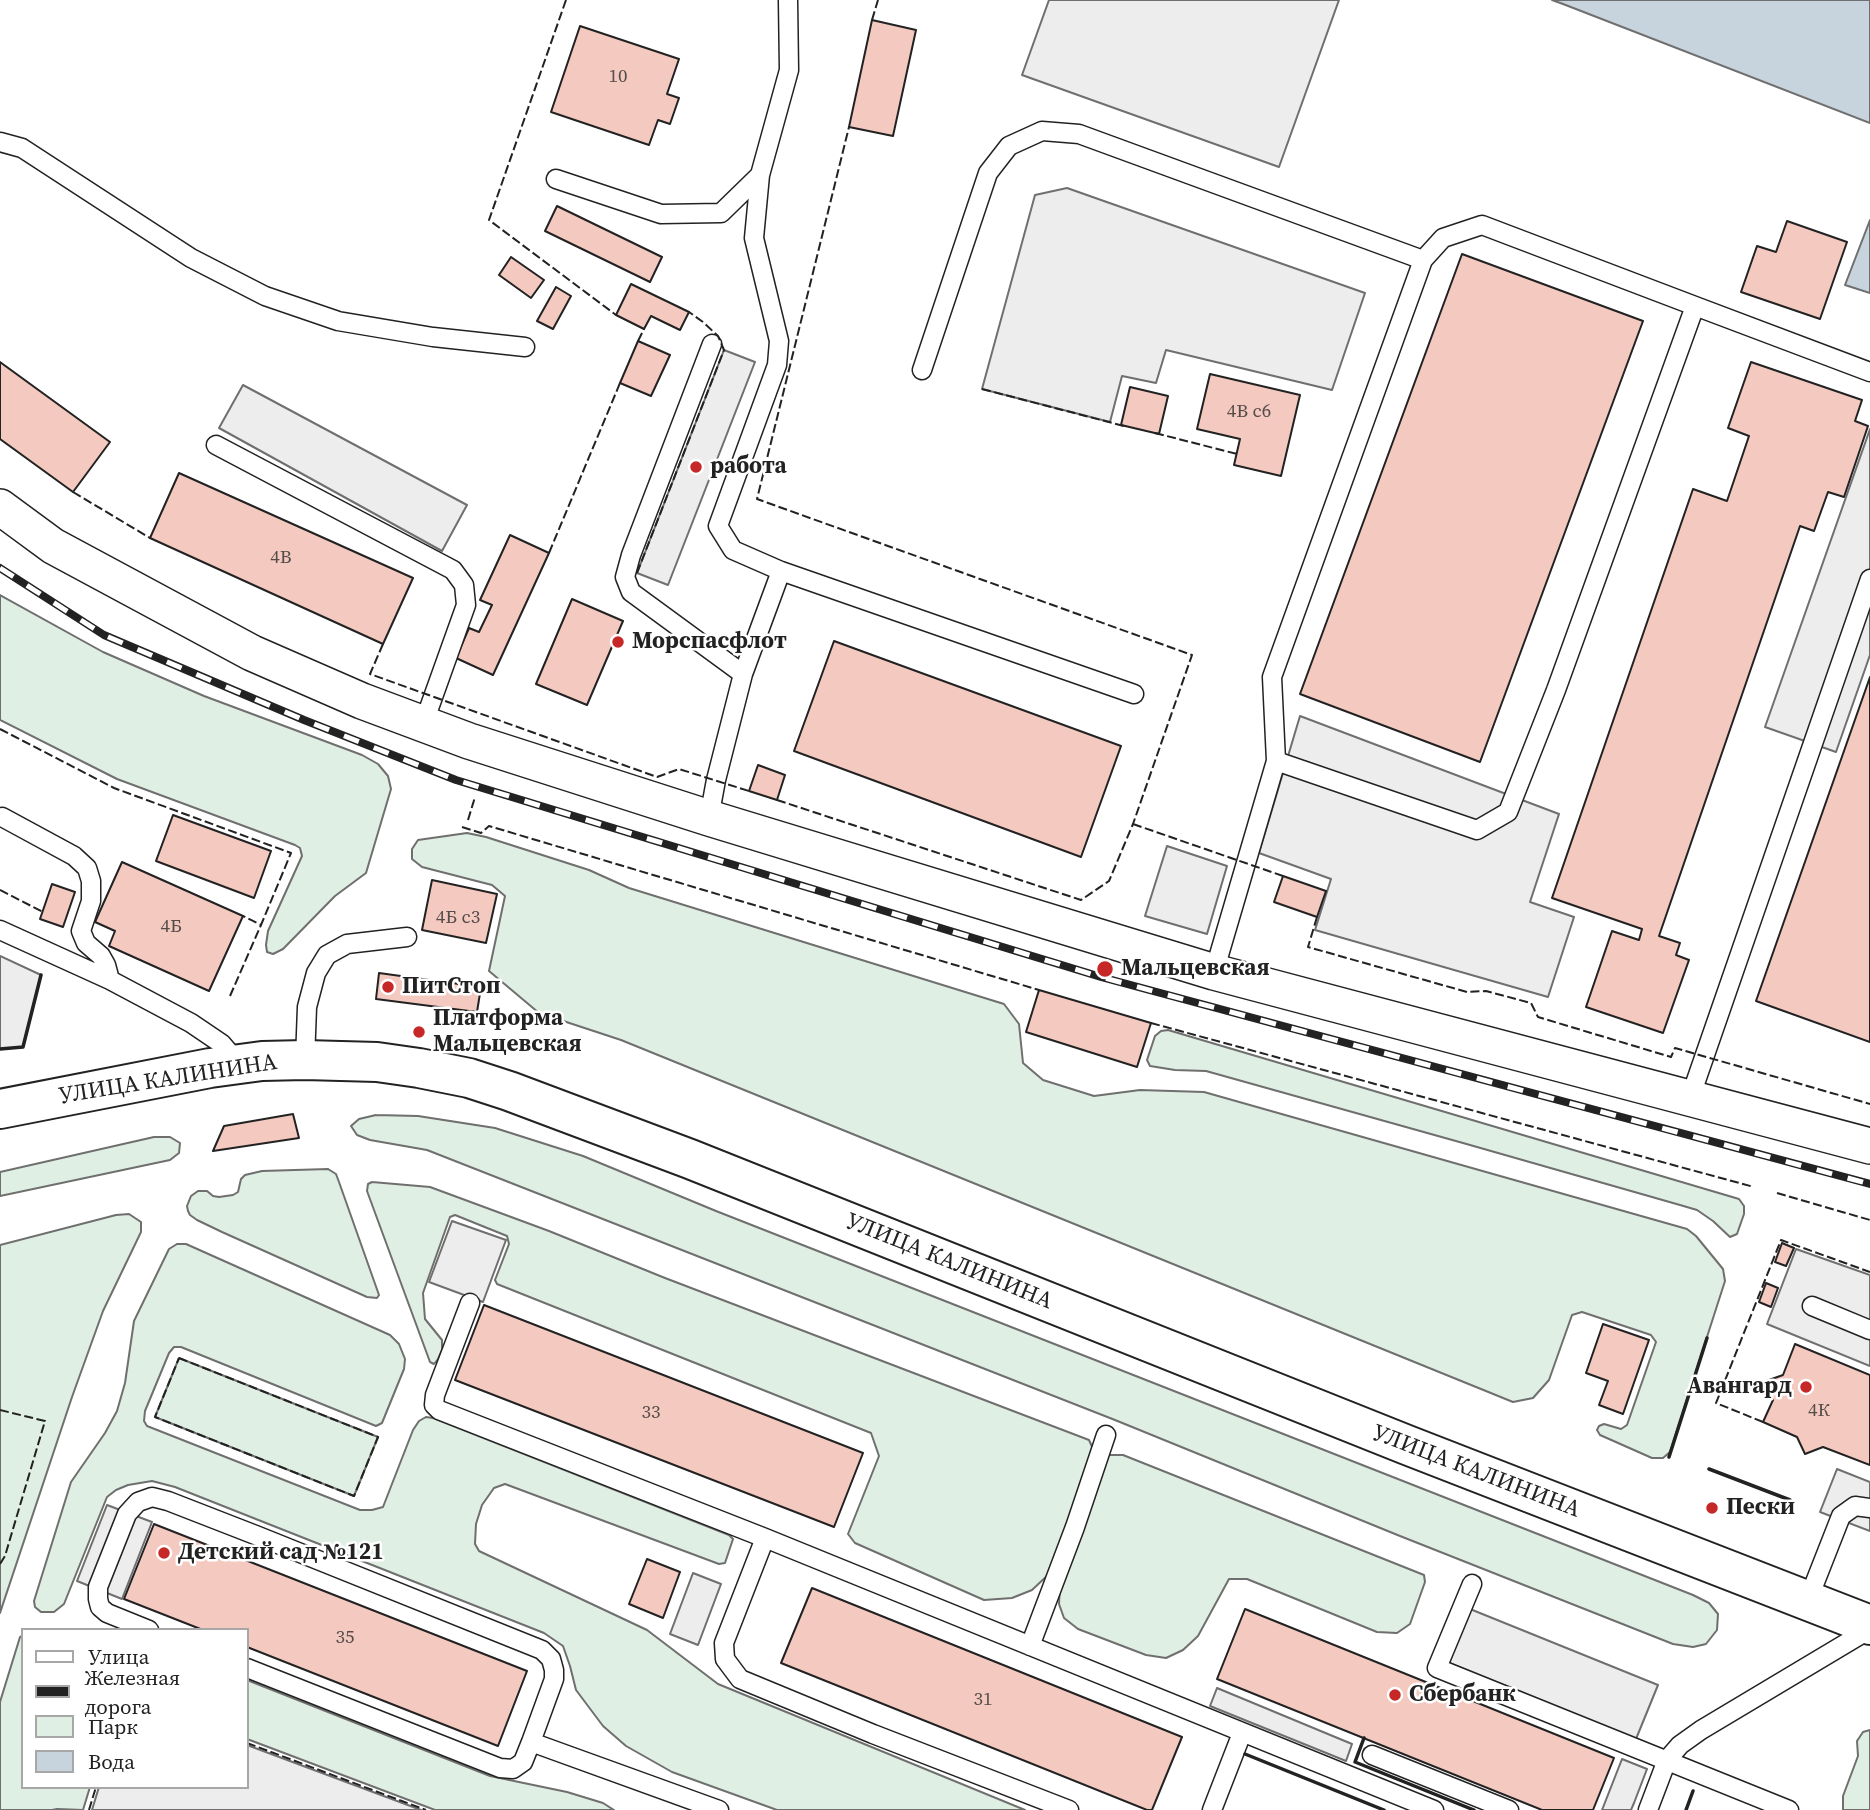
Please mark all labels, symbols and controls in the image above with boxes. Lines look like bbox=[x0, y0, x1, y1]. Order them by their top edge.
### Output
house number: 10 bbox=[609, 66, 627, 88]
house number: 4В с6 bbox=[1227, 401, 1271, 423]
place label: работа bbox=[710, 453, 787, 481]
marker: работа bbox=[688, 459, 704, 475]
house number: 4В bbox=[270, 547, 292, 569]
place label: Морспасфлот bbox=[632, 628, 787, 656]
marker: Морспасфлот bbox=[610, 634, 626, 650]
house number: 4Б с3 bbox=[436, 907, 480, 929]
house number: 4Б bbox=[160, 916, 182, 938]
place label: Мальцевская bbox=[1121, 955, 1270, 983]
marker: Мальцевская bbox=[1095, 959, 1115, 979]
place label: ПитСтоп bbox=[402, 973, 500, 1001]
marker: ПитСтоп bbox=[380, 979, 396, 995]
place label: Платформа Мальцевская bbox=[433, 1005, 582, 1059]
marker: Платформа Мальцевская bbox=[411, 1024, 427, 1040]
street label: УЛИЦА КАЛИНИНА bbox=[57, 1049, 279, 1111]
street label: УЛИЦА КАЛИНИНА bbox=[842, 1208, 1056, 1316]
place label: Авангард bbox=[1687, 1373, 1792, 1401]
marker: Авангард bbox=[1798, 1379, 1814, 1395]
house number: 4К bbox=[1808, 1400, 1830, 1422]
house number: 33 bbox=[642, 1402, 660, 1424]
street label: УЛИЦА КАЛИНИНА bbox=[1368, 1420, 1584, 1524]
place label: Пески bbox=[1726, 1494, 1795, 1522]
marker: Пески bbox=[1704, 1500, 1720, 1516]
place label: Детский сад №121 bbox=[178, 1539, 384, 1567]
marker: Детский сад №121 bbox=[156, 1545, 172, 1561]
house number: 35 bbox=[336, 1627, 354, 1649]
legend bbox=[21, 1628, 248, 1789]
text: Улица bbox=[88, 1642, 149, 1671]
text: Железная дорога bbox=[84, 1663, 180, 1721]
place label: Сбербанк bbox=[1409, 1681, 1516, 1709]
marker: Сбербанк bbox=[1387, 1687, 1403, 1703]
house number: 31 bbox=[974, 1689, 992, 1711]
text: Парк bbox=[88, 1712, 138, 1741]
text: Вода bbox=[88, 1747, 135, 1776]

